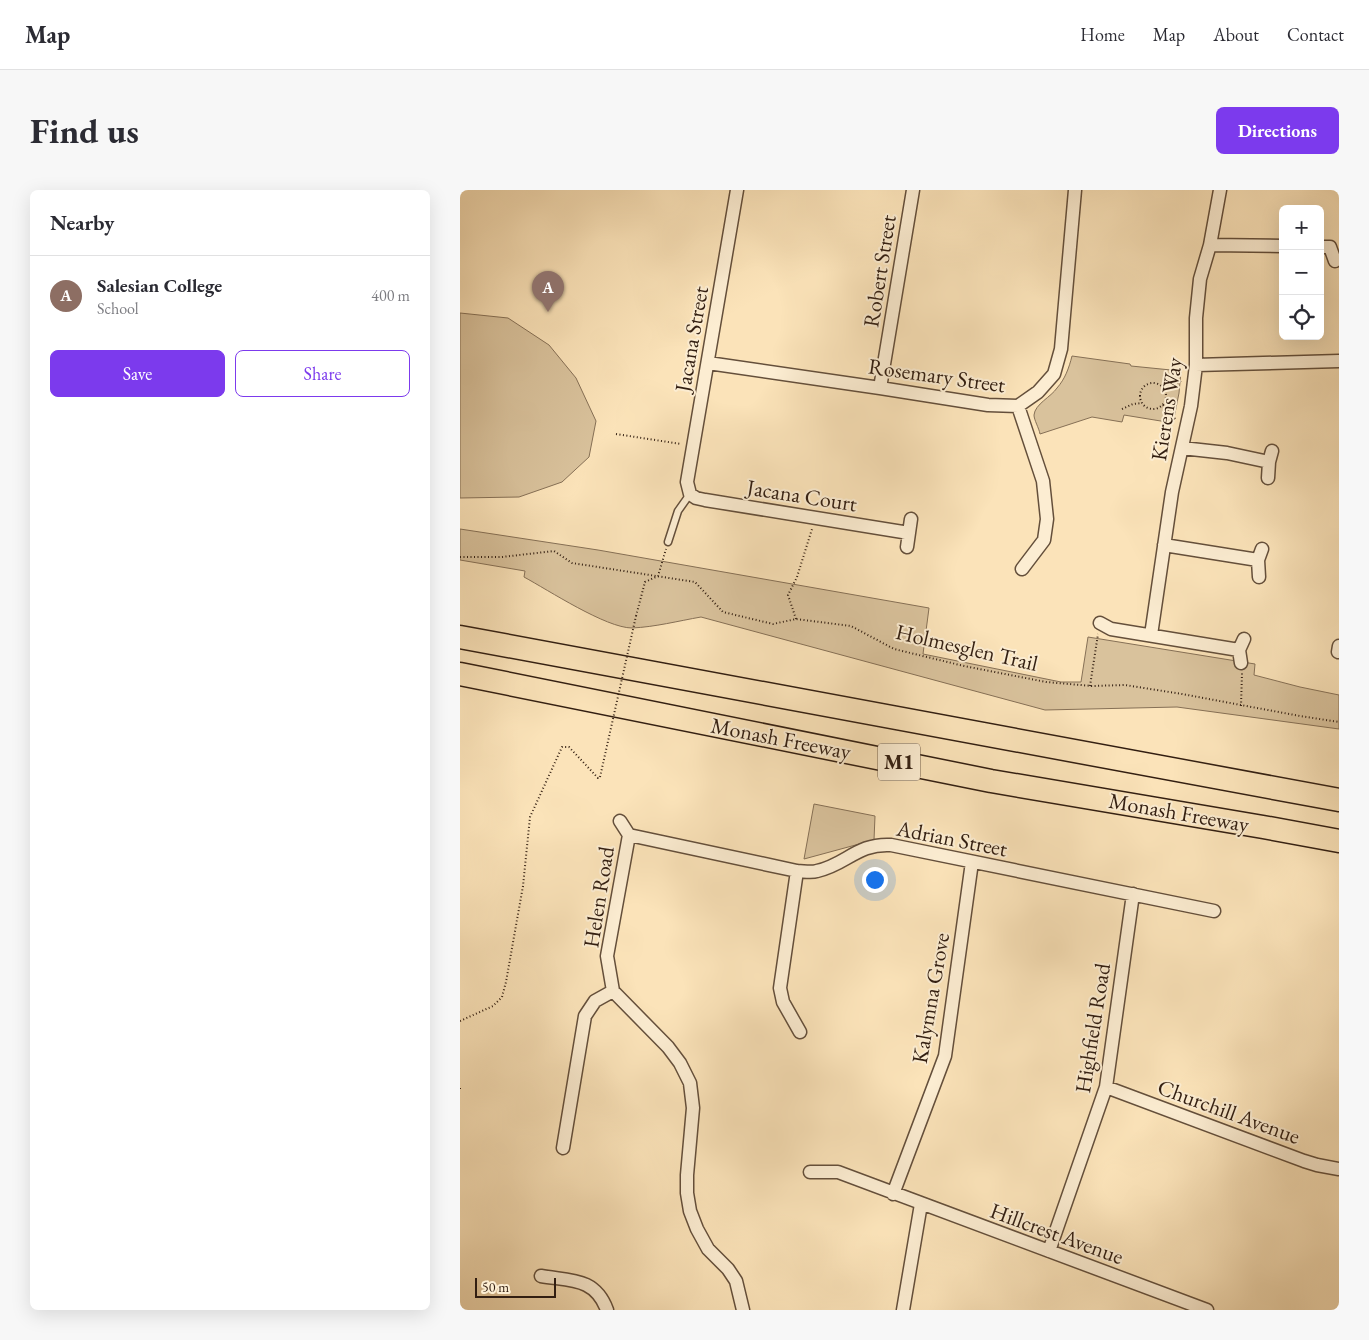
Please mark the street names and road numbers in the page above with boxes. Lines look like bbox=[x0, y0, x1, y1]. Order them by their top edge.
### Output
street label: Robert Street bbox=[856, 213, 903, 329]
street label: Jacana Street bbox=[668, 284, 715, 396]
street label: Rosemary Street bbox=[867, 352, 1007, 399]
street label: Kierens Way bbox=[1144, 355, 1189, 463]
street label: Jacana Court bbox=[743, 472, 859, 518]
street label: Holmesglen Trail bbox=[893, 617, 1041, 678]
street label: Monash Freeway bbox=[708, 711, 854, 766]
road number: M1 bbox=[878, 744, 920, 780]
street label: Monash Freeway bbox=[1106, 786, 1252, 839]
street label: Adrian Street bbox=[893, 813, 1010, 863]
street label: Helen Road bbox=[576, 843, 621, 950]
street label: Kalymna Grove bbox=[905, 930, 956, 1066]
street label: Highfield Road bbox=[1068, 960, 1117, 1095]
street label: Churchill Avenue bbox=[1154, 1072, 1305, 1151]
street label: Hillcrest Avenue bbox=[986, 1196, 1128, 1271]

